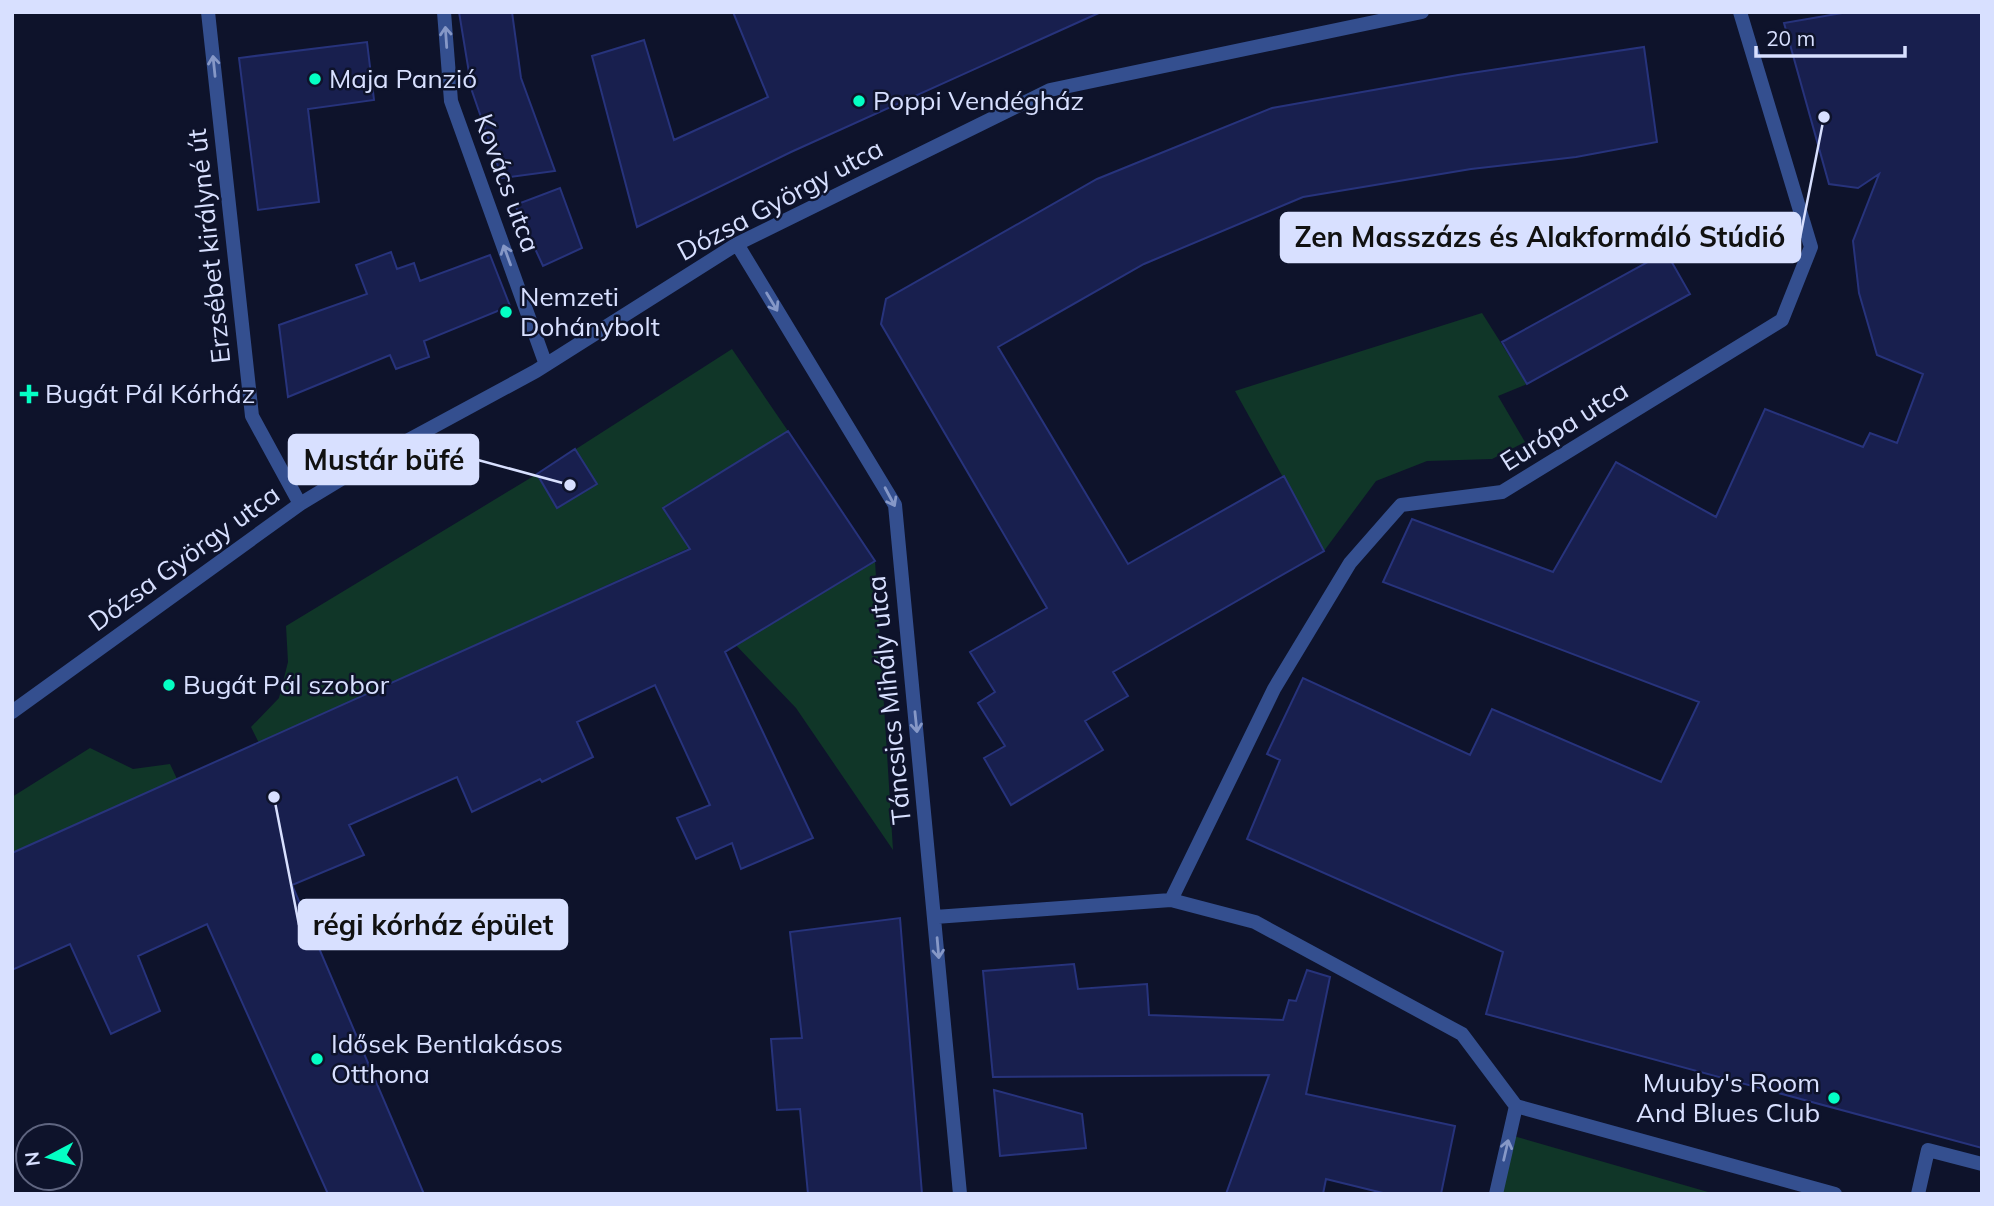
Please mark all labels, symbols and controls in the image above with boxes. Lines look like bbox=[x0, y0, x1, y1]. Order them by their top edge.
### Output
scale bar bbox=[1756, 14, 1905, 58]
text: 20 m bbox=[1766, 25, 1815, 51]
one-way arrow bbox=[439, 26, 452, 49]
one-way arrow bbox=[207, 55, 220, 78]
place label: Maja Panzió bbox=[329, 62, 477, 95]
marker: Maja Panzió bbox=[307, 71, 323, 87]
place label: Poppi Vendégház bbox=[873, 84, 1084, 117]
marker: Poppi Vendégház bbox=[851, 93, 867, 109]
street label: Kovács utca bbox=[467, 109, 548, 257]
street label: Erzsébet királyné út bbox=[180, 127, 237, 365]
street label: Dózsa György utca bbox=[671, 131, 888, 268]
callout: Zen Masszázs és Alakformáló Stúdió bbox=[1281, 213, 1800, 262]
text: Zen Masszázs és Alakformáló Stúdió bbox=[1295, 219, 1785, 254]
one-way arrow bbox=[500, 244, 512, 266]
place label: Nemzeti Dohánybolt bbox=[520, 280, 660, 343]
one-way arrow bbox=[766, 292, 780, 312]
marker: Nemzeti Dohánybolt bbox=[498, 304, 514, 320]
street label: Európa utca bbox=[1494, 373, 1634, 478]
place label: Bugát Pál Kórház bbox=[45, 377, 255, 410]
marker: Bugát Pál Kórház bbox=[19, 384, 39, 404]
callout: Mustár büfé bbox=[289, 435, 478, 484]
text: Mustár büfé bbox=[304, 442, 464, 477]
street label: Dózsa György utca bbox=[82, 477, 286, 638]
one-way arrow bbox=[883, 486, 897, 507]
street label: Táncsics Mihály utca bbox=[859, 574, 918, 826]
place label: Bugát Pál szobor bbox=[183, 668, 390, 701]
marker: Bugát Pál szobor bbox=[161, 677, 177, 693]
one-way arrow bbox=[910, 710, 923, 733]
callout: régi kórház épület bbox=[299, 900, 567, 949]
text: régi kórház épület bbox=[313, 907, 554, 942]
one-way arrow bbox=[932, 937, 945, 959]
place label: Idősek Bentlakásos Otthona bbox=[331, 1027, 563, 1090]
marker: Idősek Bentlakásos Otthona bbox=[309, 1051, 325, 1067]
place label: Muuby's Room And Blues Club bbox=[1636, 1066, 1820, 1129]
marker: Muuby's Room And Blues Club bbox=[1826, 1090, 1842, 1106]
north arrow bbox=[14, 1122, 84, 1192]
one-way arrow bbox=[1500, 1139, 1513, 1162]
text: N bbox=[19, 1150, 45, 1168]

